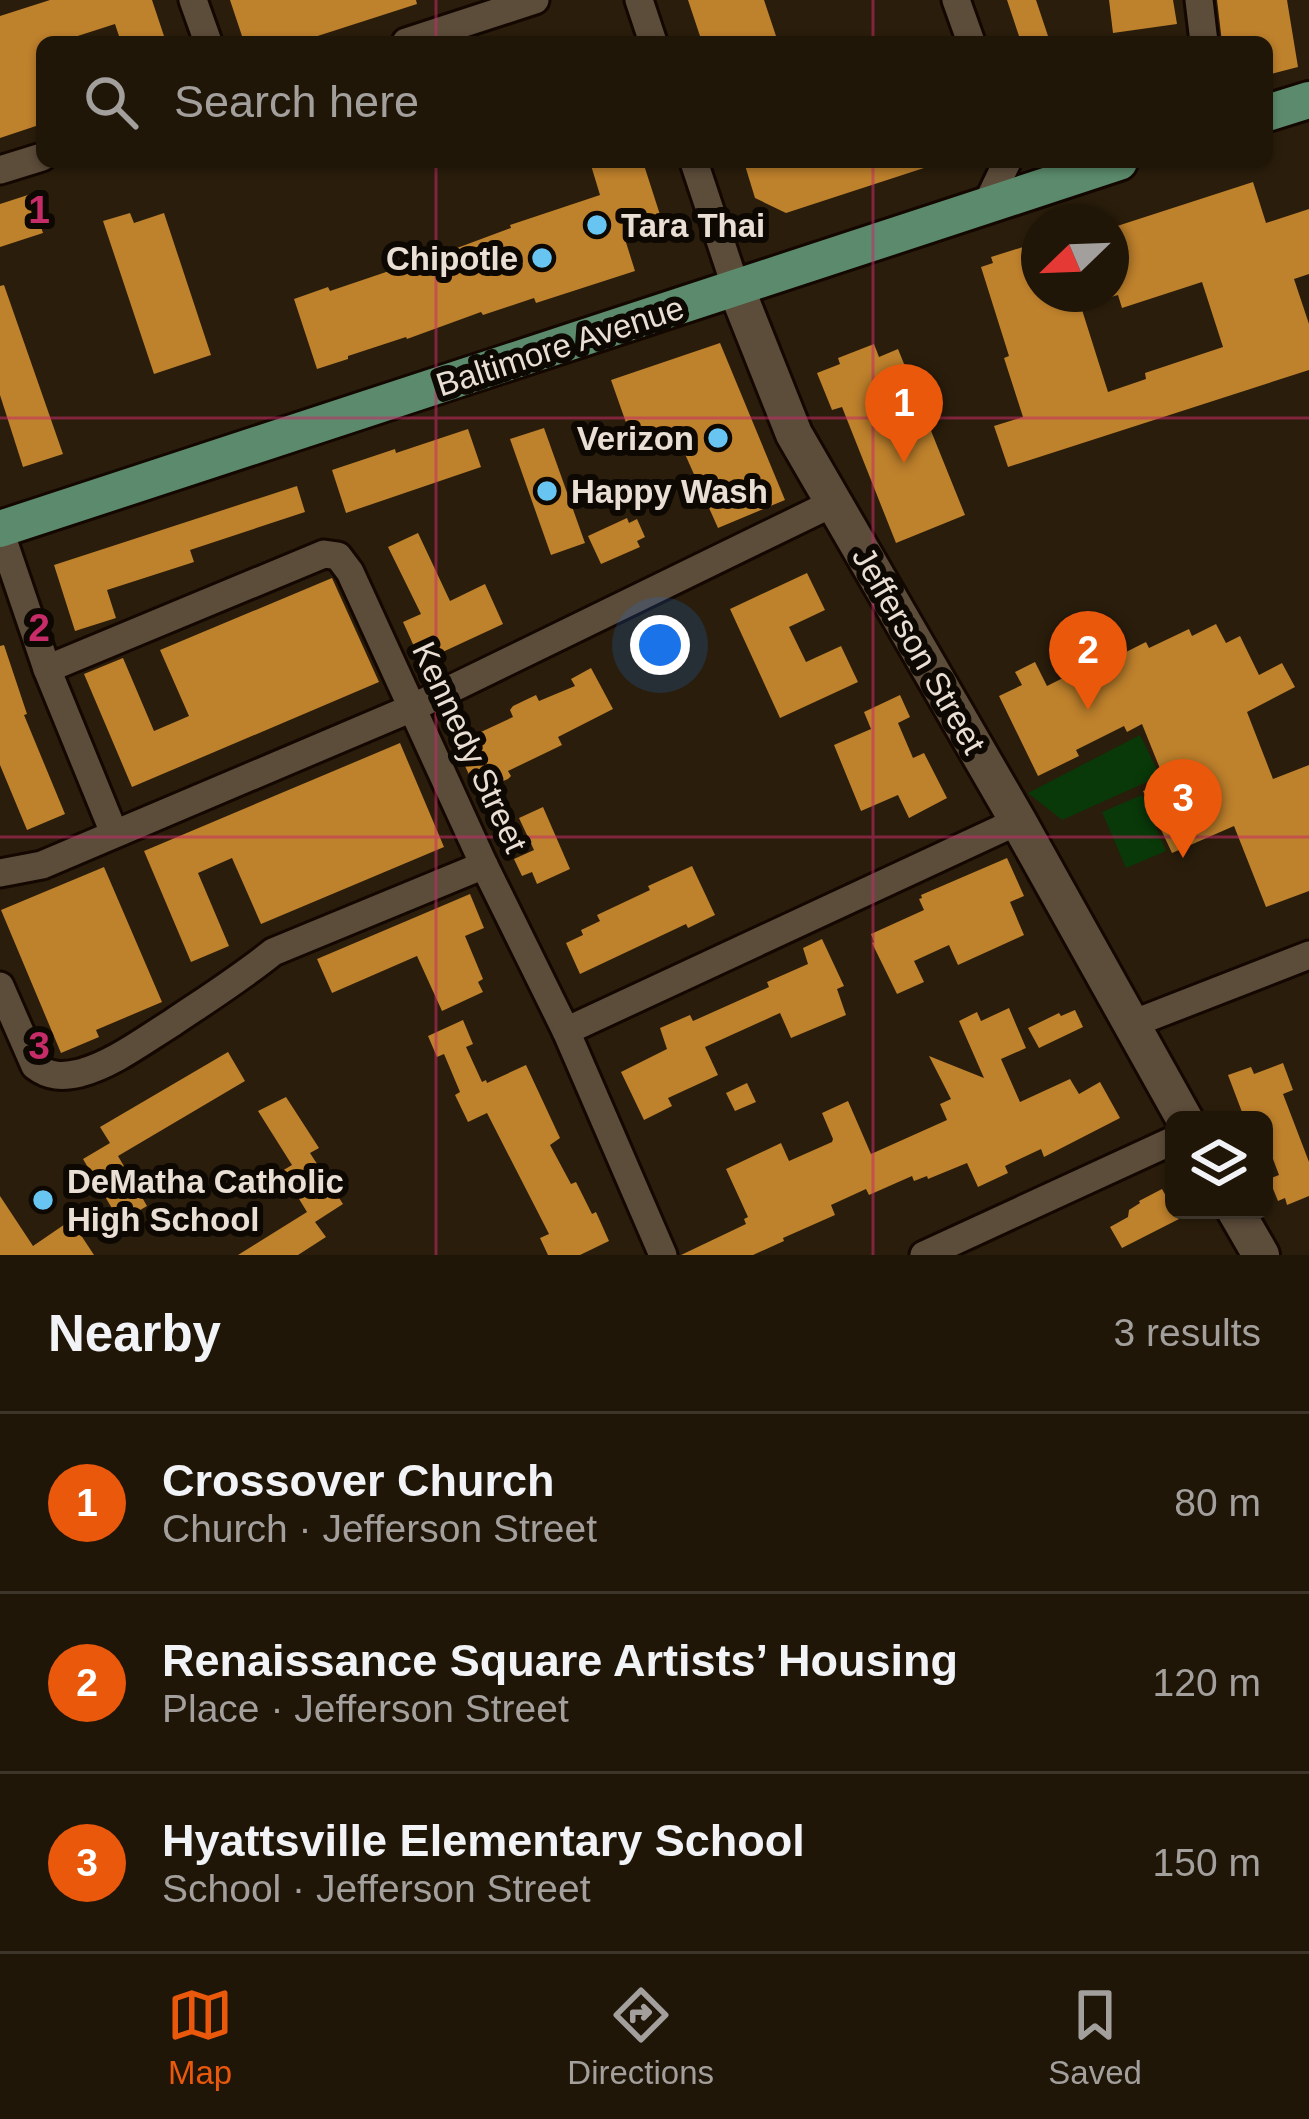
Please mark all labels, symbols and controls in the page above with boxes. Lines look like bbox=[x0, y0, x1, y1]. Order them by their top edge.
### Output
search box bbox=[36, 36, 1273, 168]
icon: search bbox=[78, 69, 144, 135]
text: Search here bbox=[174, 76, 419, 127]
text: 1 bbox=[28, 188, 50, 231]
north arrow bbox=[1021, 204, 1129, 312]
place label: Tara Thai bbox=[621, 207, 765, 244]
marker: Tara Thai bbox=[584, 212, 610, 238]
place label: Chipotle bbox=[386, 240, 518, 277]
marker: Chipotle bbox=[529, 245, 555, 271]
street label: Baltimore Avenue bbox=[432, 289, 688, 403]
pin: 1 bbox=[865, 364, 943, 463]
place label: Verizon bbox=[577, 420, 694, 457]
marker: Verizon bbox=[705, 425, 731, 451]
place label: Happy Wash bbox=[571, 473, 768, 510]
marker: Happy Wash bbox=[534, 478, 560, 504]
street label: Jefferson Street bbox=[845, 540, 993, 760]
text: 2 bbox=[28, 606, 50, 649]
pin: 2 bbox=[1049, 611, 1127, 710]
your location bbox=[630, 615, 690, 675]
street label: Kennedy Street bbox=[405, 636, 535, 858]
pin: 3 bbox=[1144, 759, 1222, 858]
text: 3 bbox=[28, 1024, 50, 1067]
map controls bbox=[1165, 1111, 1273, 1219]
button: layers bbox=[1165, 1111, 1273, 1219]
place label: DeMatha Catholic High School bbox=[67, 1163, 344, 1238]
marker: DeMatha Catholic High School bbox=[30, 1187, 56, 1213]
text: Nearby bbox=[48, 1305, 221, 1362]
text: 3 results bbox=[1114, 1311, 1261, 1354]
text: Crossover Church bbox=[162, 1455, 555, 1506]
text: 1 bbox=[76, 1481, 98, 1524]
text: 80 m bbox=[1174, 1481, 1261, 1524]
text: Church · Jefferson Street bbox=[162, 1507, 597, 1550]
text: Renaissance Square Artists’ Housing bbox=[162, 1635, 958, 1686]
text: 2 bbox=[76, 1661, 98, 1704]
text: 120 m bbox=[1153, 1661, 1261, 1704]
text: Place · Jefferson Street bbox=[162, 1687, 569, 1730]
text: Hyattsville Elementary School bbox=[162, 1815, 805, 1866]
text: 3 bbox=[76, 1841, 98, 1884]
text: 150 m bbox=[1153, 1841, 1261, 1884]
text: School · Jefferson Street bbox=[162, 1867, 591, 1910]
tab: Map bbox=[167, 1982, 233, 2092]
tab: Directions bbox=[567, 1982, 714, 2092]
tab: Saved bbox=[1048, 1982, 1142, 2092]

